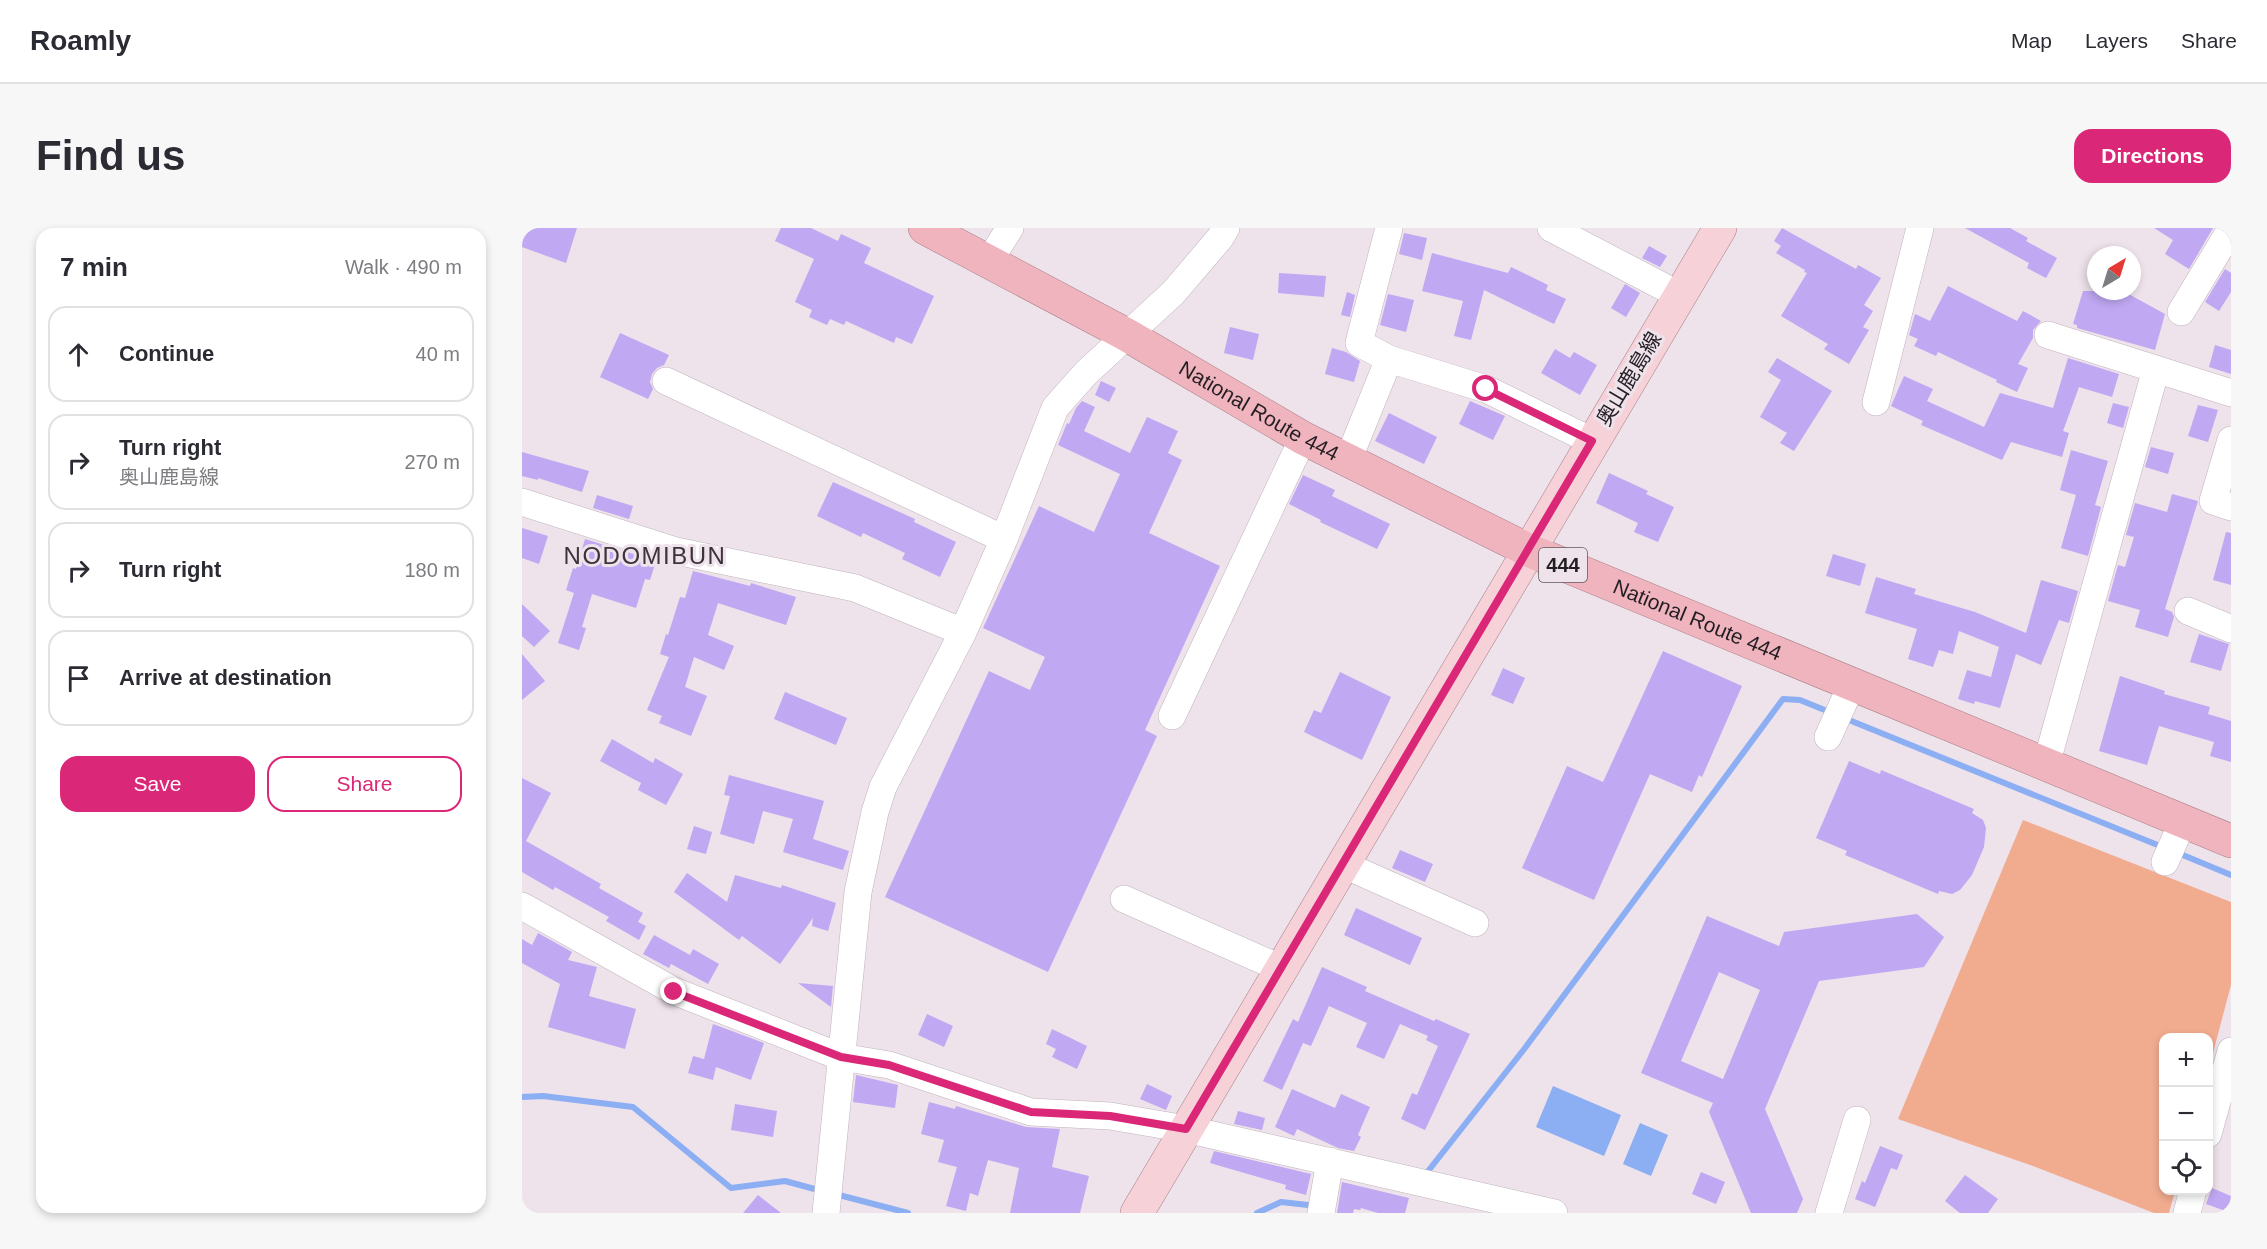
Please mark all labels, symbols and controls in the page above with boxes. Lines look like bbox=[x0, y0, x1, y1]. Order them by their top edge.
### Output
text: Roamly bbox=[30, 25, 131, 56]
text: Map bbox=[2011, 29, 2052, 52]
text: Layers bbox=[2085, 29, 2148, 52]
text: Share bbox=[2181, 29, 2237, 52]
button: Directions bbox=[2074, 129, 2231, 183]
text: Find us bbox=[36, 132, 185, 179]
north arrow bbox=[2087, 246, 2141, 300]
text: 7 min bbox=[60, 252, 128, 282]
text: Walk · 490 m bbox=[345, 256, 462, 278]
street label: 奥山鹿島線 bbox=[1592, 328, 1665, 430]
icon: ahead bbox=[62, 338, 95, 371]
text: Continue bbox=[119, 341, 214, 366]
text: 40 m bbox=[416, 343, 460, 365]
street label: National Route 444 bbox=[1175, 356, 1343, 465]
route start bbox=[1472, 375, 1498, 401]
text: Turn right bbox=[119, 435, 221, 460]
icon: right bbox=[62, 446, 95, 479]
text: 270 m bbox=[404, 451, 460, 473]
text: 奥山鹿島線 bbox=[119, 466, 219, 488]
district label: NODOMIBUN bbox=[564, 542, 726, 569]
road number: 444 bbox=[1539, 548, 1587, 582]
icon: right bbox=[62, 554, 95, 587]
text: Turn right bbox=[119, 557, 221, 582]
text: 180 m bbox=[404, 559, 460, 581]
street label: National Route 444 bbox=[1610, 575, 1785, 665]
icon: arrive bbox=[62, 662, 95, 695]
text: Arrive at destination bbox=[119, 665, 332, 690]
button: Save bbox=[60, 756, 255, 812]
button: Share bbox=[267, 756, 462, 812]
route end bbox=[660, 978, 686, 1004]
map controls bbox=[2159, 1033, 2213, 1195]
button: + bbox=[2159, 1033, 2213, 1087]
button: − bbox=[2159, 1087, 2213, 1141]
button: locate bbox=[2159, 1141, 2213, 1195]

